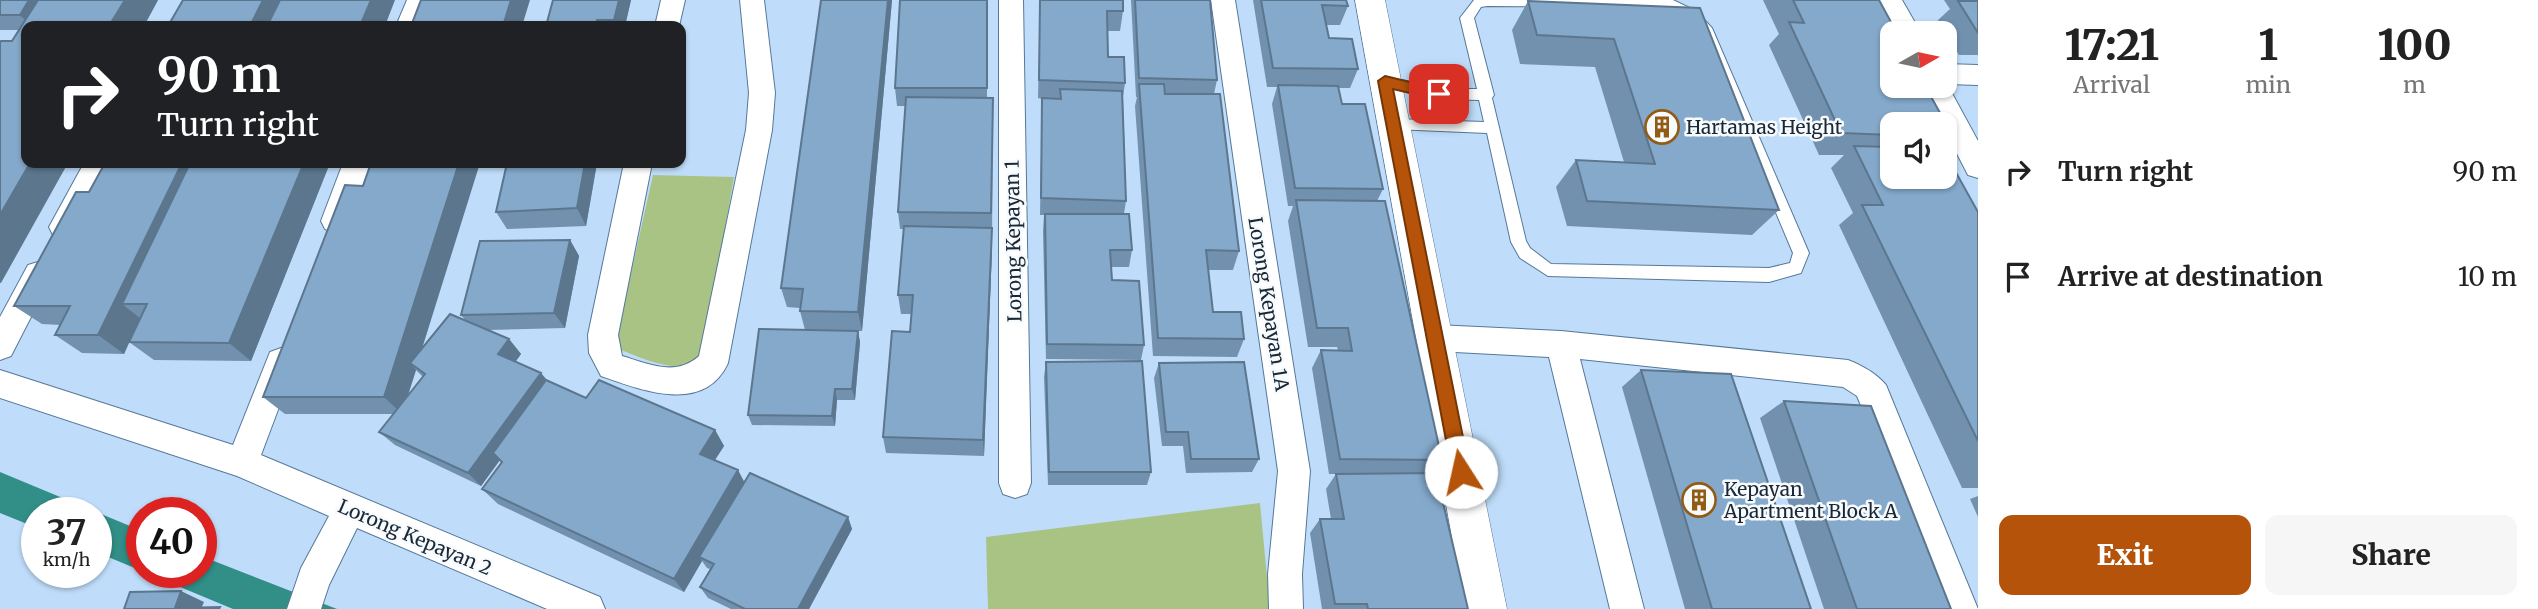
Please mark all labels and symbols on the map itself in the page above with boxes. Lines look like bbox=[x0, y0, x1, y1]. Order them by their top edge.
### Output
north arrow bbox=[1880, 21, 1956, 98]
pin bbox=[1409, 64, 1469, 124]
building icon: Hartamas Height bbox=[1643, 108, 1681, 146]
place label: Hartamas Height bbox=[1686, 115, 1843, 139]
street label: Lorong Kepayan 1 bbox=[1000, 159, 1026, 322]
street label: Lorong Kepayan 1A bbox=[1243, 215, 1295, 393]
position arrow bbox=[1424, 435, 1498, 509]
place label: Kepayan Apartment Block A bbox=[1723, 477, 1898, 523]
building icon: Kepayan Apartment Block A bbox=[1680, 481, 1718, 519]
street label: Lorong Kepayan 2 bbox=[334, 494, 496, 580]
speed limit sign: 40 bbox=[126, 497, 217, 588]

